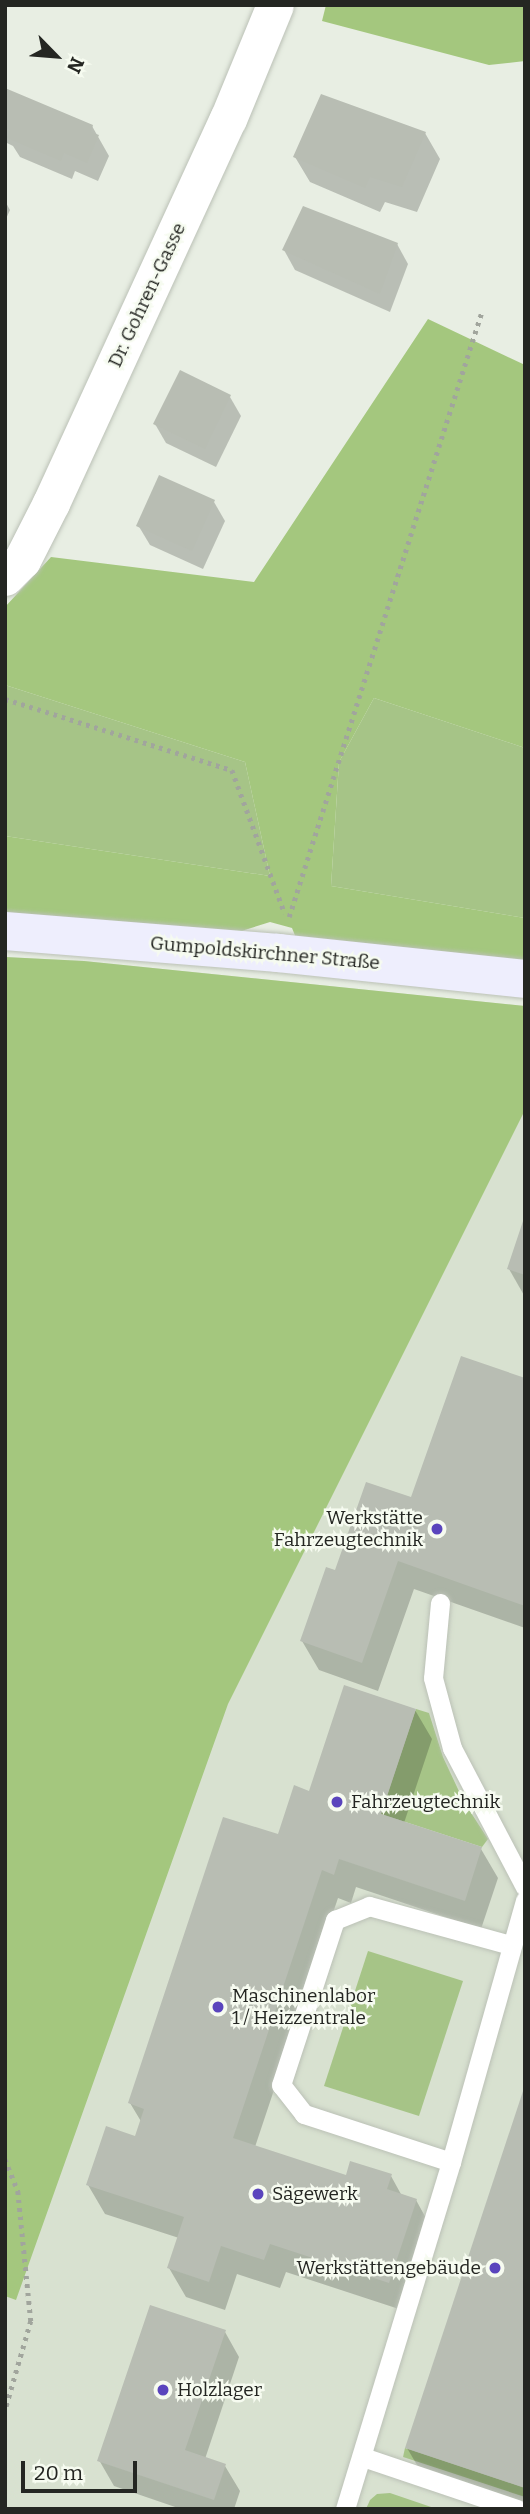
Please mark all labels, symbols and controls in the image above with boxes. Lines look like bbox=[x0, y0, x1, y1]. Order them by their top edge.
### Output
north arrow bbox=[21, 21, 91, 91]
text: N bbox=[62, 54, 89, 77]
street label: Dr. Gohren-Gasse bbox=[104, 219, 190, 371]
street label: Gumpoldskirchner Straße bbox=[149, 932, 381, 974]
place label: Werkstätte Fahrzeugtechnik bbox=[274, 1507, 423, 1551]
marker: Werkstätte Fahrzeugtechnik bbox=[429, 1521, 445, 1537]
place label: Fahrzeugtechnik bbox=[351, 1791, 500, 1813]
marker: Fahrzeugtechnik bbox=[329, 1794, 345, 1810]
place label: Maschinenlabor 1 / Heizzentrale bbox=[232, 1985, 375, 2029]
marker: Maschinenlabor 1 / Heizzentrale bbox=[210, 1999, 226, 2015]
place label: Sägewerk bbox=[272, 2183, 358, 2205]
marker: Sägewerk bbox=[250, 2186, 266, 2202]
place label: Werkstättengebäude bbox=[297, 2257, 481, 2279]
marker: Werkstättengebäude bbox=[487, 2260, 503, 2276]
place label: Holzlager bbox=[177, 2379, 262, 2401]
marker: Holzlager bbox=[155, 2382, 171, 2398]
scale bar bbox=[24, 2448, 140, 2492]
text: 20 m bbox=[34, 2460, 83, 2486]

